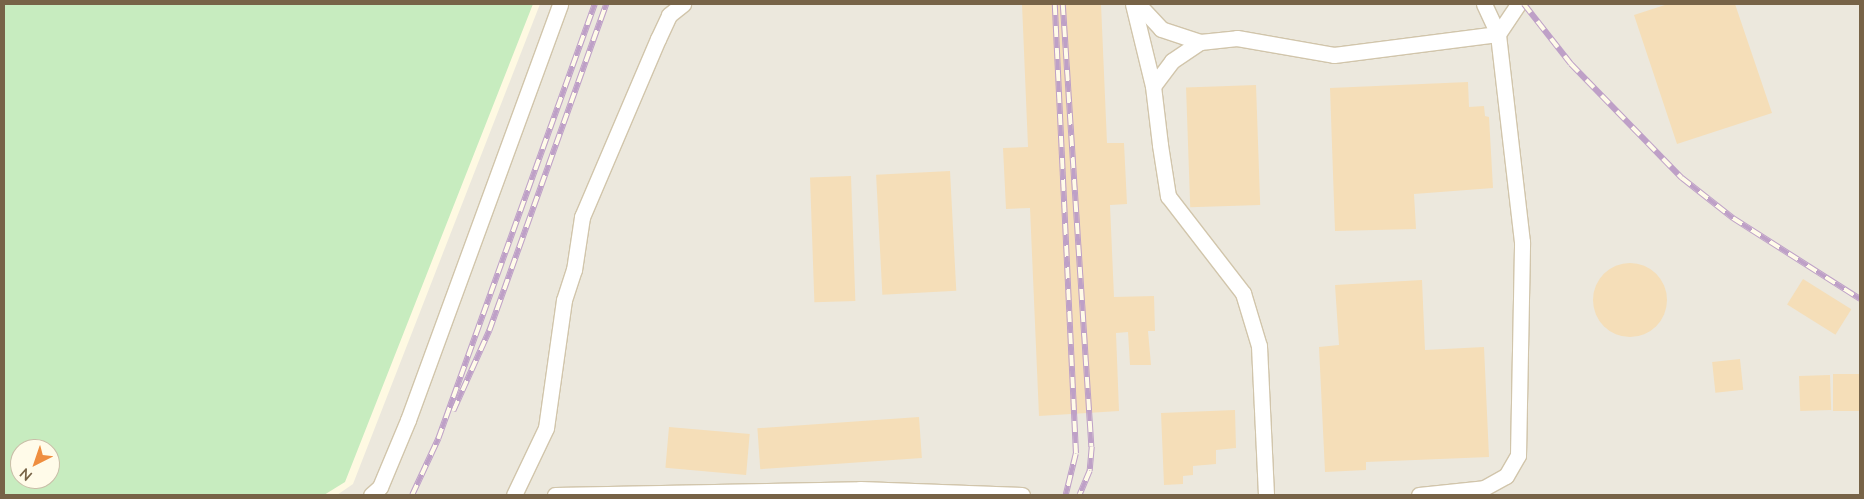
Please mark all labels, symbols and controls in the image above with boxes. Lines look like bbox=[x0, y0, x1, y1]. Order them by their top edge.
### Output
north arrow bbox=[10, 439, 60, 489]
text: N bbox=[16, 465, 35, 485]

